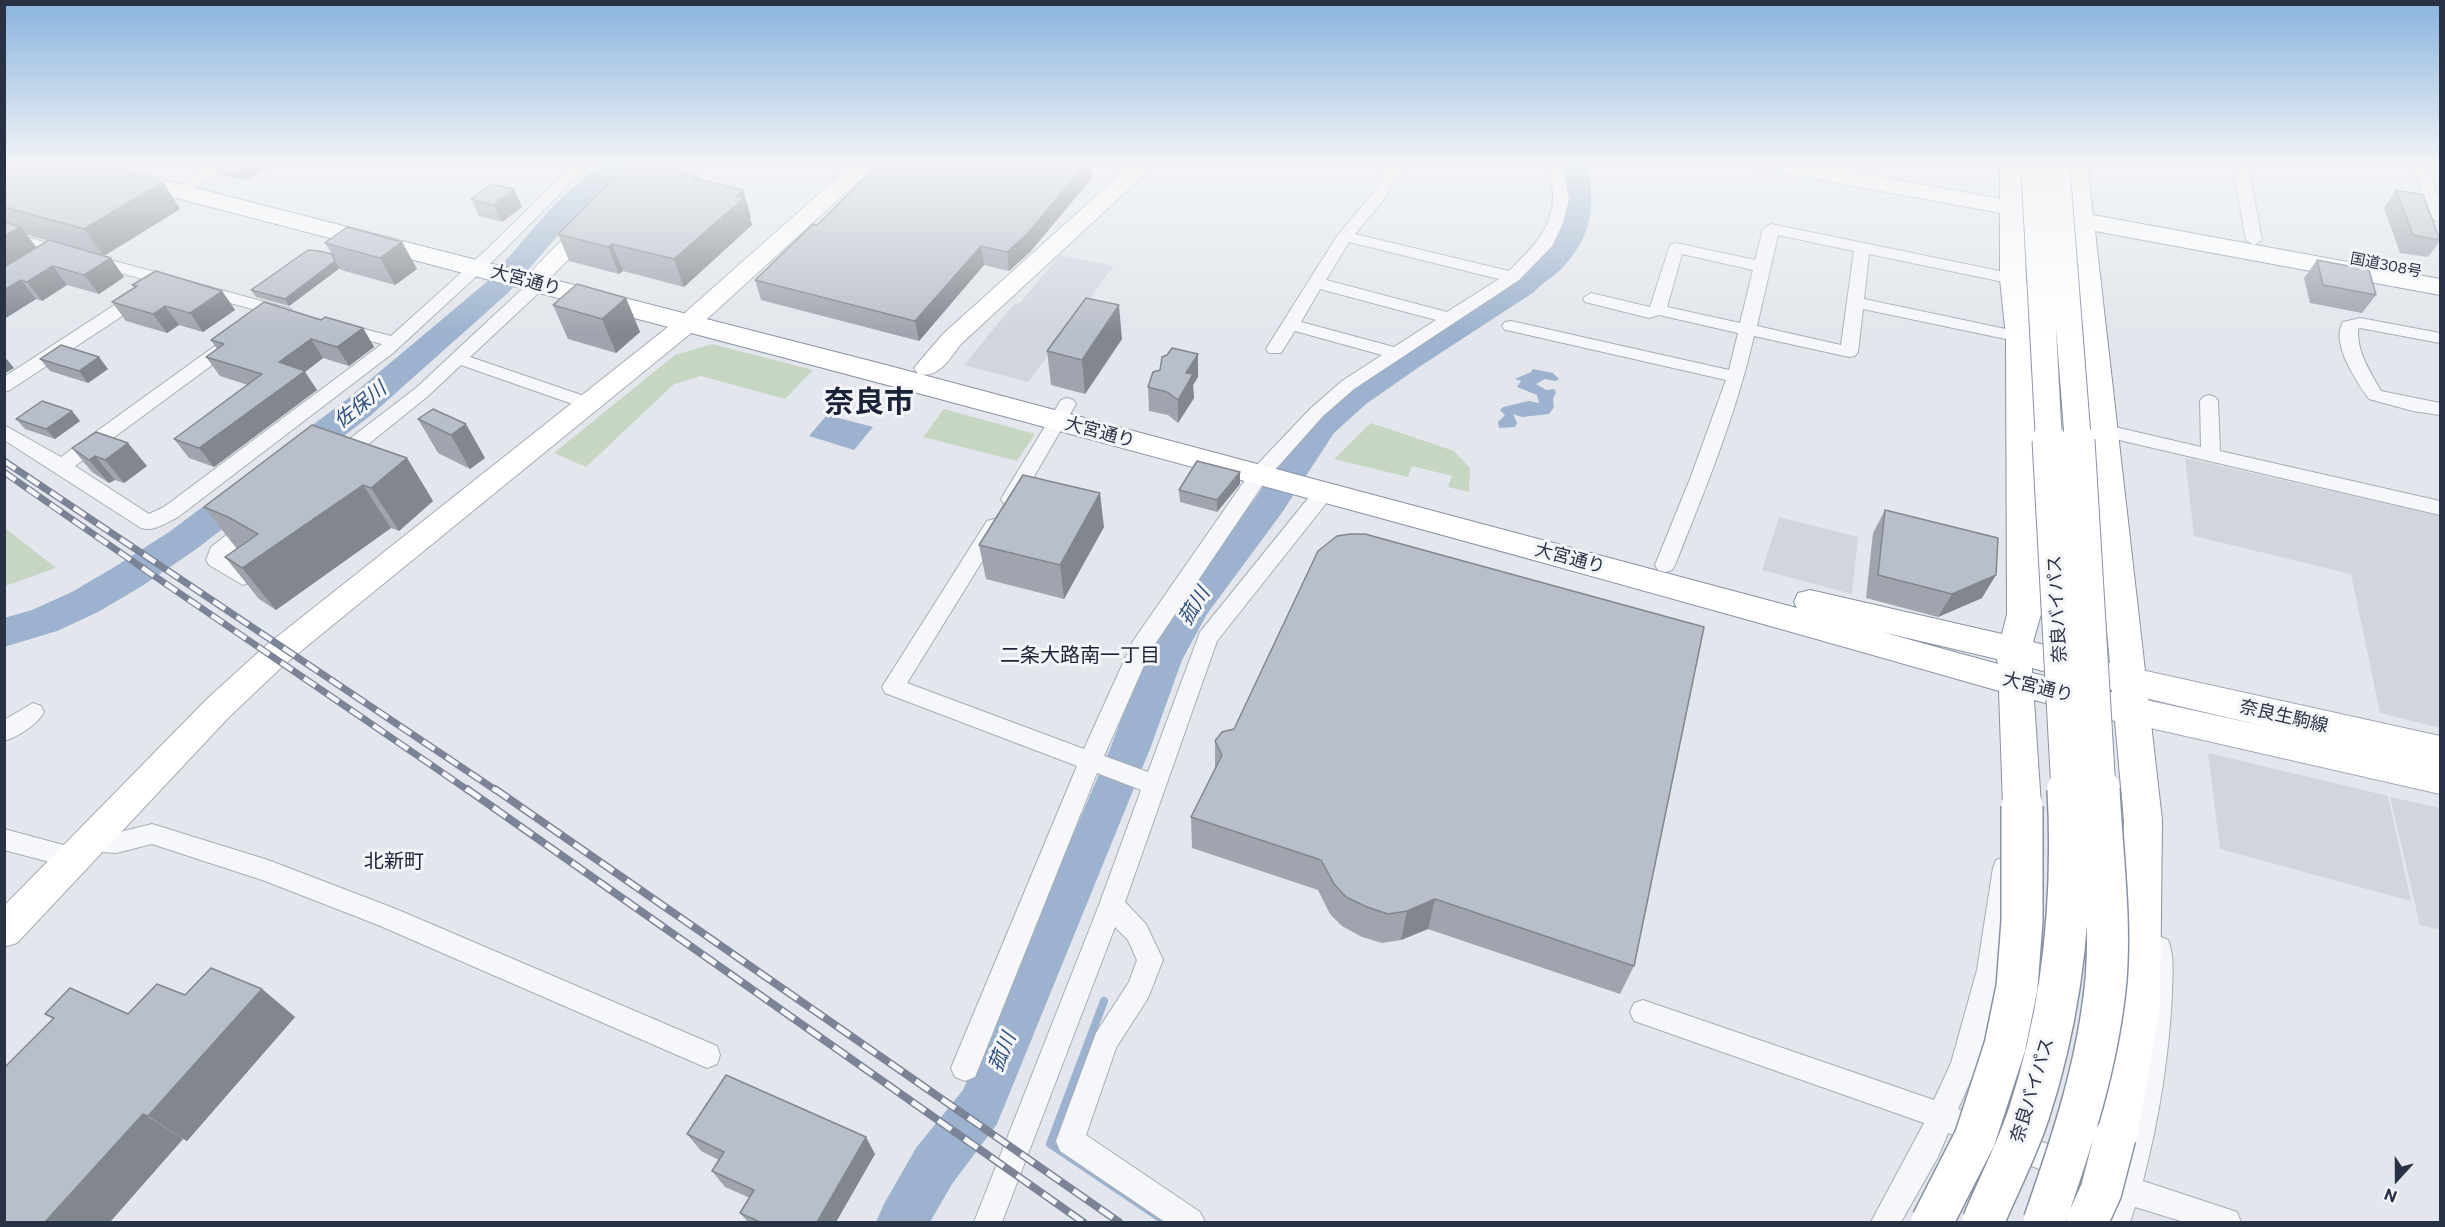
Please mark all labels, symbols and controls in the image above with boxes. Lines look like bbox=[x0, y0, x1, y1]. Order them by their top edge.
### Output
street label: 国道308号 bbox=[2349, 249, 2423, 281]
street label: 大宮通り bbox=[488, 260, 564, 300]
water label: 佐保川 bbox=[329, 377, 391, 433]
district label: 奈良市 bbox=[824, 384, 914, 420]
street label: 大宮通り bbox=[1062, 412, 1138, 452]
street label: 大宮通り bbox=[1532, 538, 1608, 578]
street label: 奈良バイパス bbox=[2043, 555, 2071, 663]
water label: 菰川 bbox=[1173, 583, 1215, 629]
district label: 二条大路南一丁目 bbox=[1000, 643, 1160, 667]
street label: 大宮通り bbox=[2000, 668, 2076, 706]
street label: 奈良生駒線 bbox=[2238, 695, 2330, 737]
district label: 北新町 bbox=[364, 849, 424, 873]
water label: 菰川 bbox=[983, 1029, 1021, 1075]
street label: 奈良バイパス bbox=[2006, 1035, 2058, 1145]
north arrow bbox=[2367, 1149, 2427, 1209]
text: N bbox=[2381, 1185, 2399, 1207]

